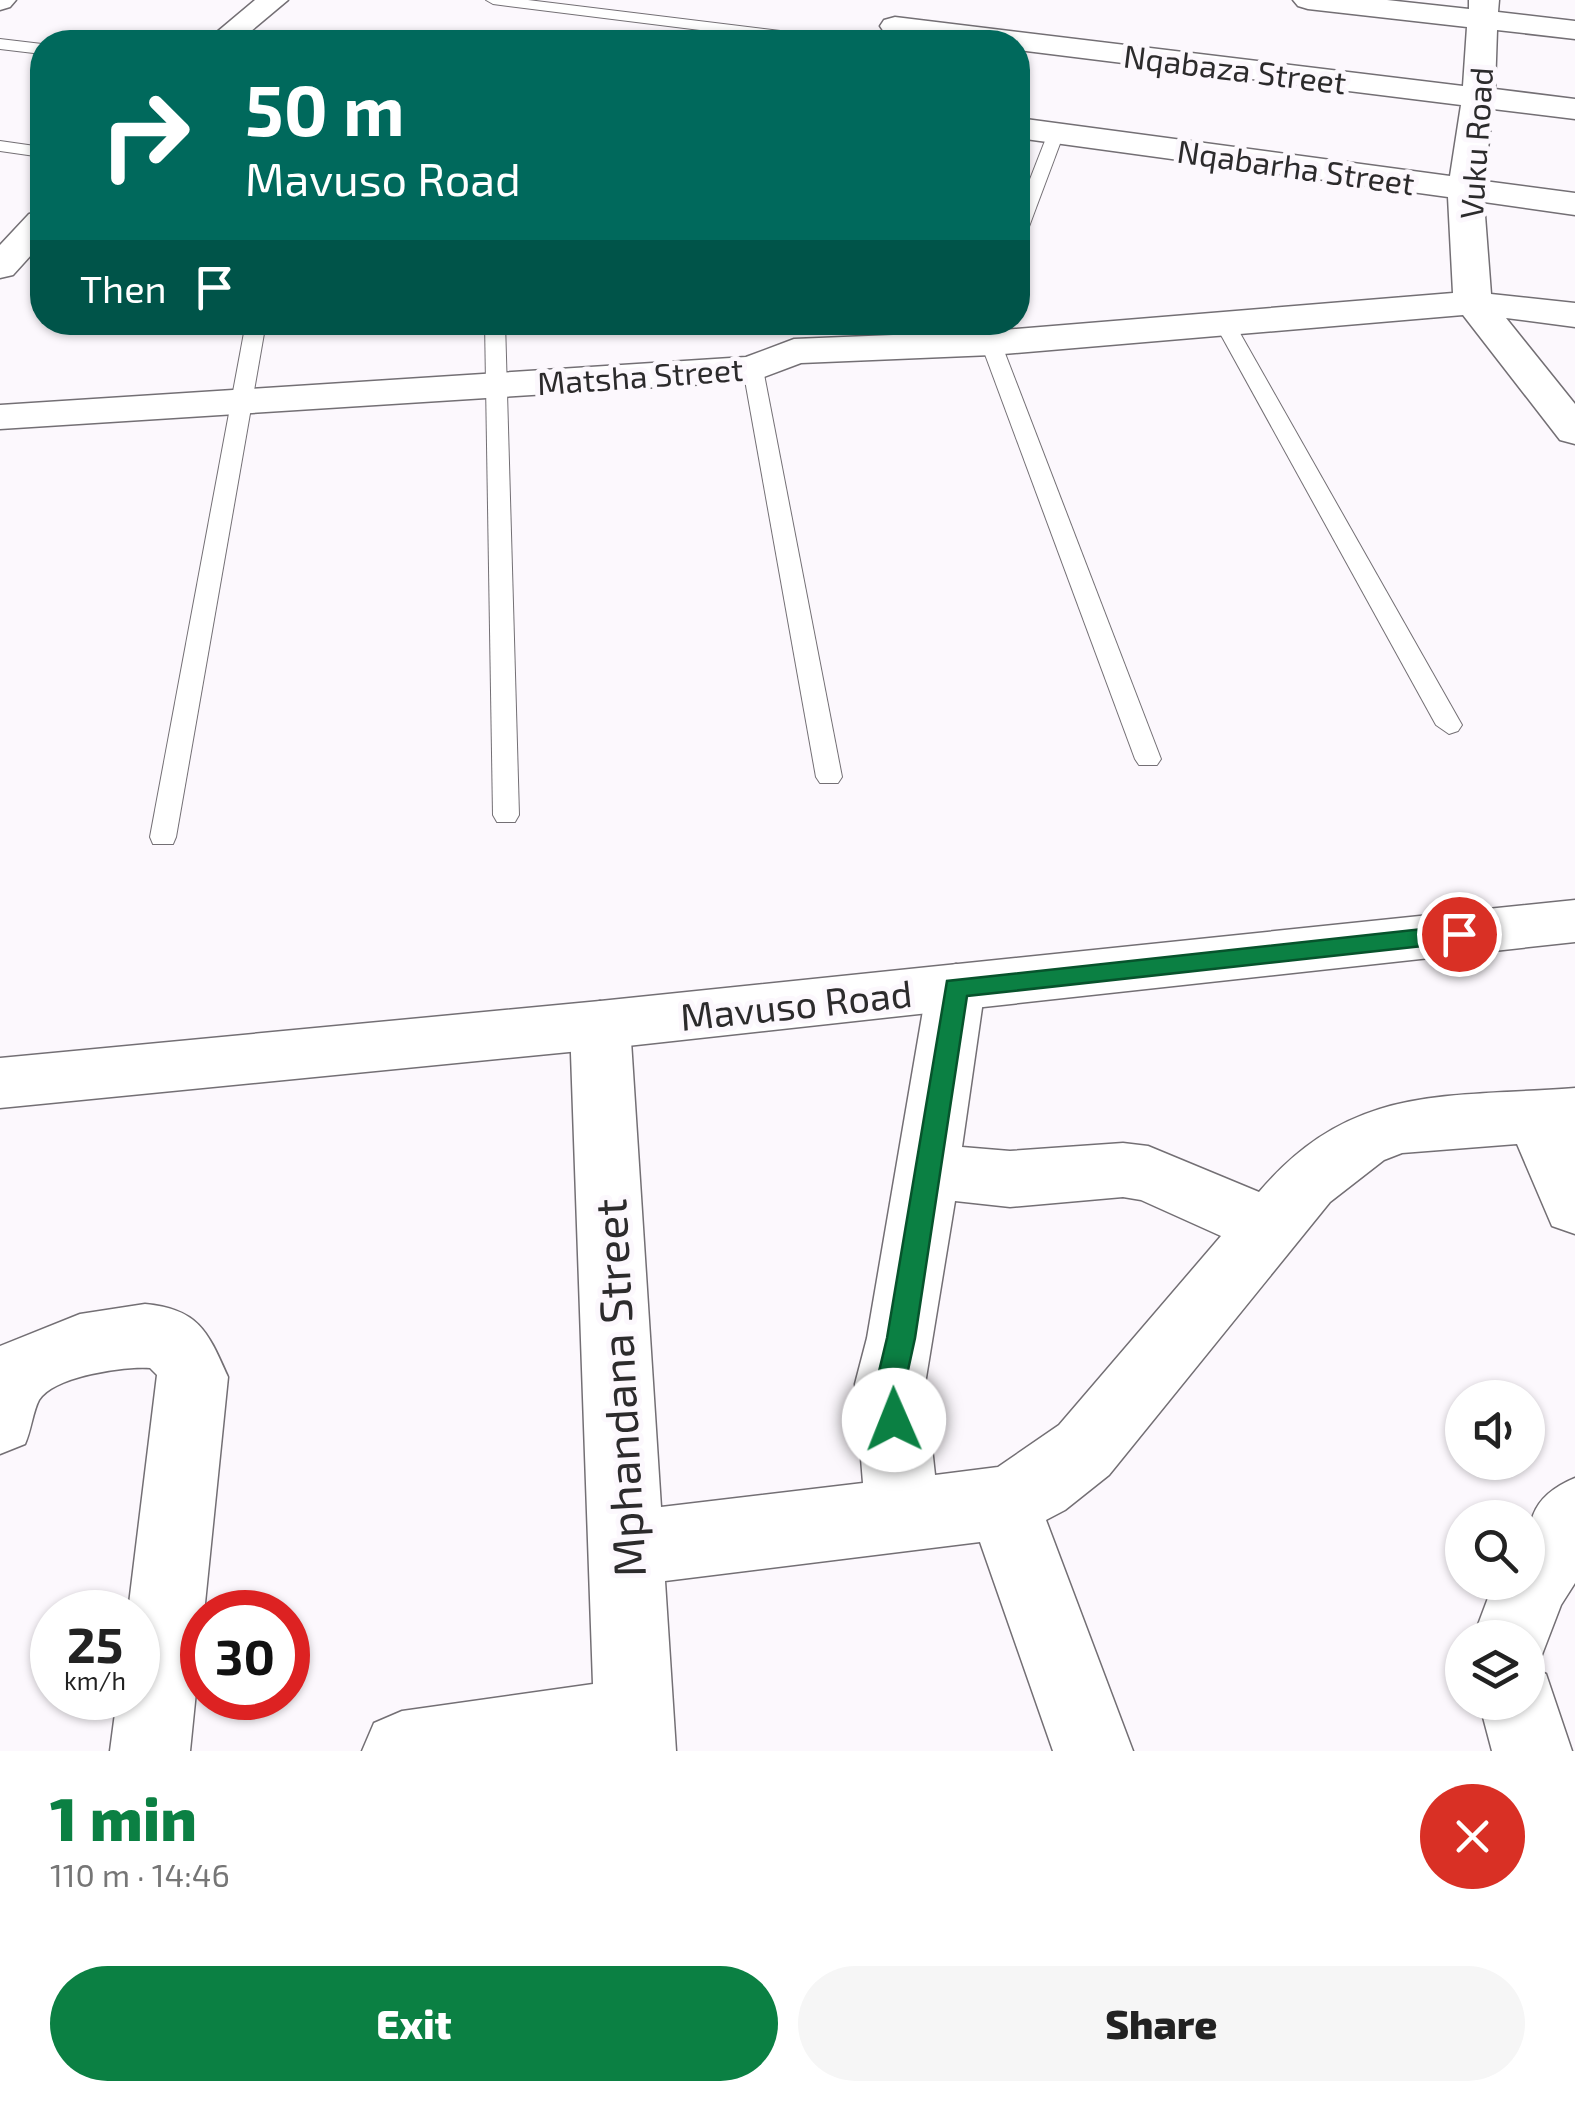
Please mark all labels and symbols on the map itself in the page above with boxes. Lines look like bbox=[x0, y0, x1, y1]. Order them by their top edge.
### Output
street label: Nqabaza Street bbox=[1121, 35, 1349, 101]
street label: Vuku Road bbox=[1451, 66, 1499, 220]
street label: Nqabarha Street bbox=[1175, 131, 1417, 201]
street label: Matsha Street bbox=[536, 349, 744, 401]
pin bbox=[1417, 892, 1502, 977]
street label: Mavuso Road bbox=[678, 969, 914, 1039]
street label: Mphandana Street bbox=[581, 1197, 655, 1579]
position arrow bbox=[842, 1368, 946, 1472]
speed limit sign: 30 bbox=[180, 1590, 310, 1720]

